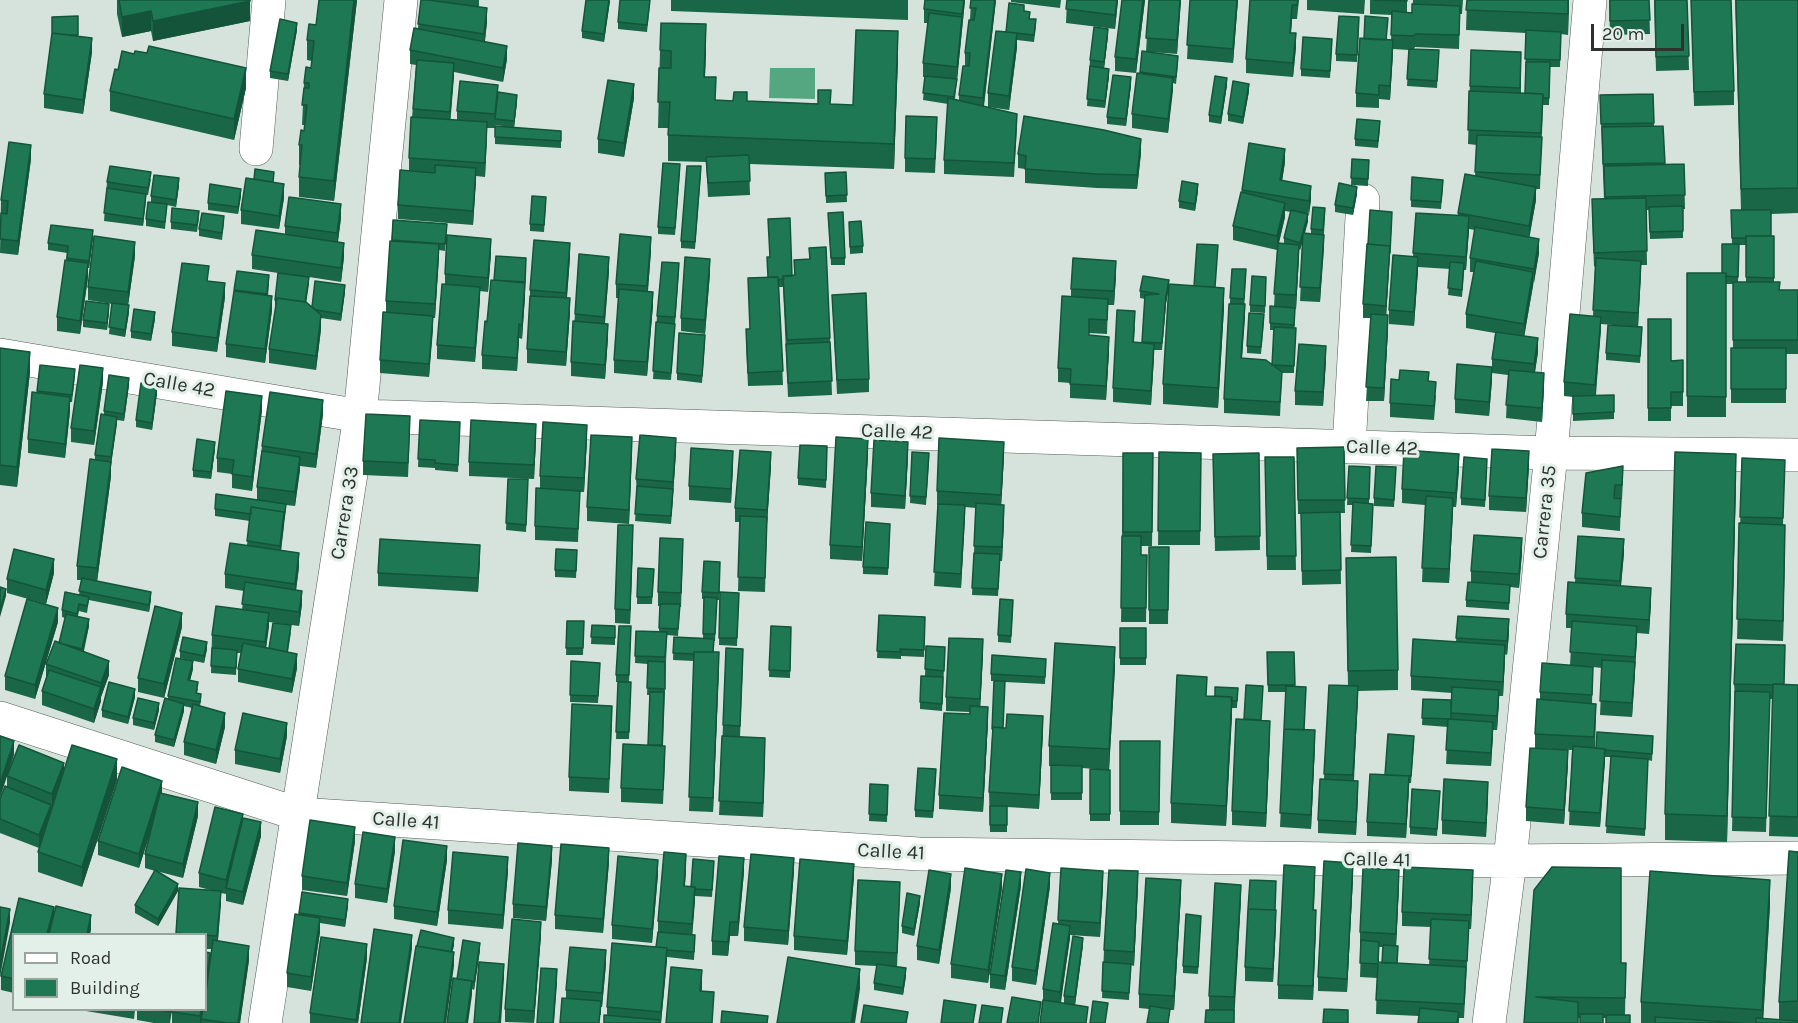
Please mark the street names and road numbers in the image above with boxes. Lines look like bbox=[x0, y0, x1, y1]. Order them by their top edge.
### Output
street label: Calle 42 bbox=[141, 367, 217, 403]
street label: Calle 42 bbox=[860, 419, 934, 445]
street label: Calle 42 bbox=[1345, 435, 1419, 461]
street label: Carrera 33 bbox=[326, 464, 364, 562]
street label: Carrera 35 bbox=[1528, 464, 1562, 560]
street label: Calle 41 bbox=[372, 807, 440, 835]
street label: Calle 41 bbox=[857, 838, 925, 866]
street label: Calle 41 bbox=[1343, 847, 1411, 873]

